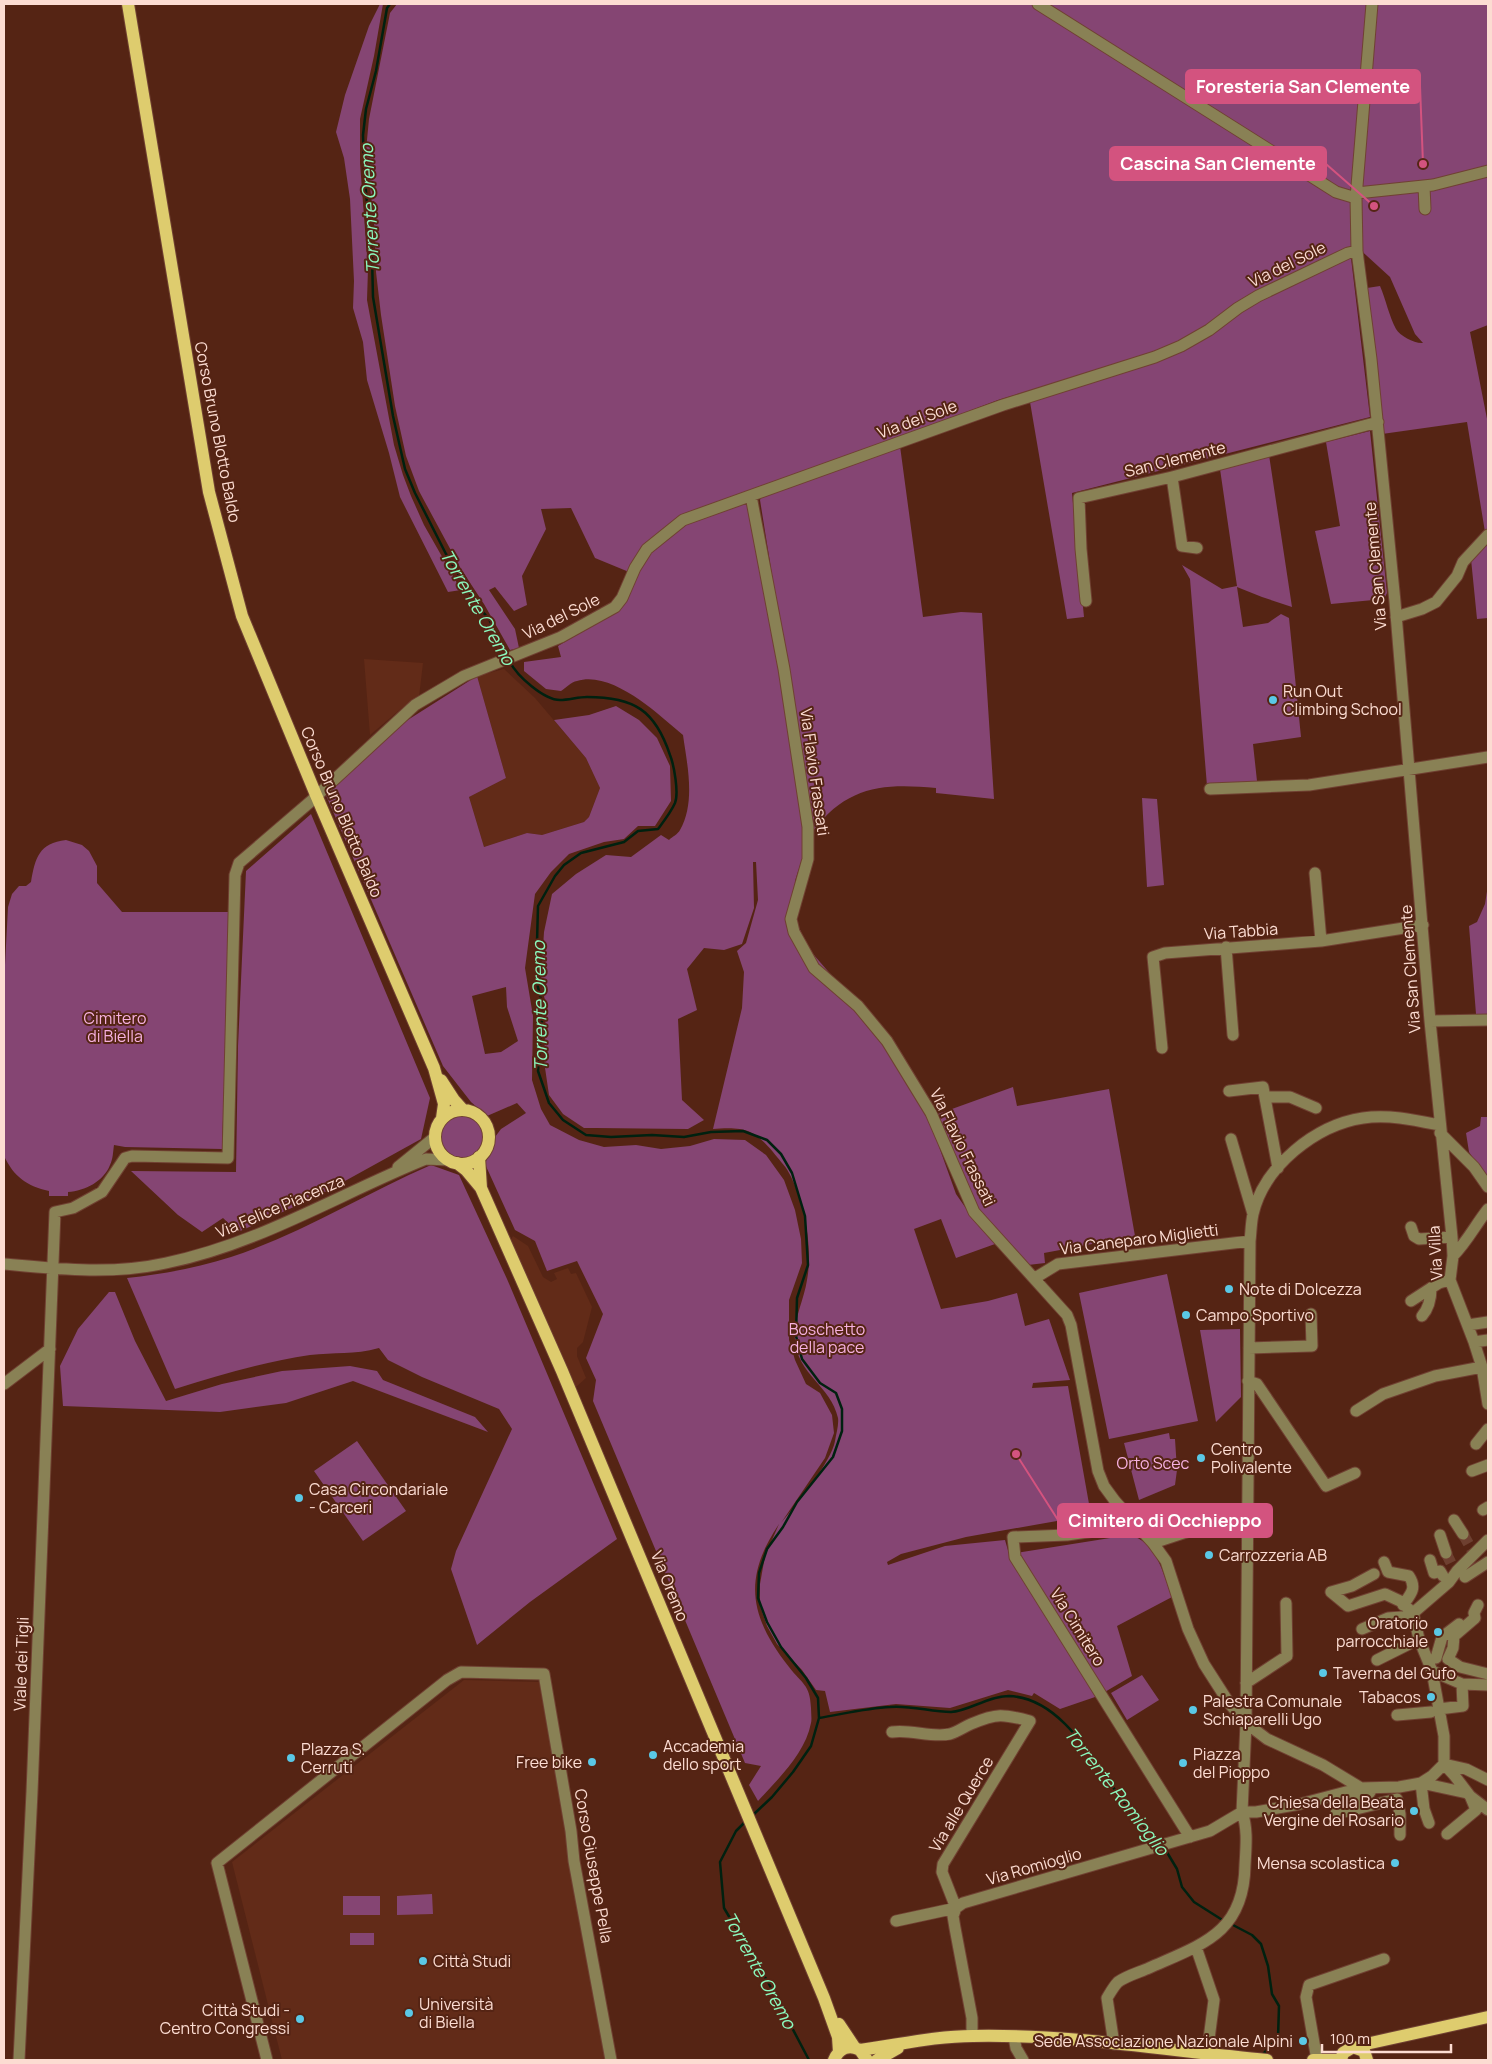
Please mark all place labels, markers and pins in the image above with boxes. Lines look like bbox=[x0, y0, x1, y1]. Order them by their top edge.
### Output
callout: Foresteria San Clemente bbox=[1186, 70, 1420, 103]
callout: Cascina San Clemente bbox=[1110, 147, 1326, 180]
place label: Run Out Climbing School bbox=[1283, 680, 1402, 720]
marker: Run Out Climbing School bbox=[1267, 694, 1279, 706]
place label: Note di Dolcezza bbox=[1239, 1278, 1362, 1300]
marker: Note di Dolcezza bbox=[1223, 1283, 1235, 1295]
place label: Campo Sportivo bbox=[1196, 1304, 1314, 1326]
marker: Campo Sportivo bbox=[1180, 1309, 1192, 1321]
place label: Centro Polivalente bbox=[1211, 1438, 1292, 1478]
marker: Centro Polivalente bbox=[1195, 1452, 1207, 1464]
place label: Casa Circondariale - Carceri bbox=[309, 1478, 448, 1518]
marker: Casa Circondariale - Carceri bbox=[293, 1492, 305, 1504]
callout: Cimitero di Occhieppo bbox=[1058, 1504, 1272, 1537]
place label: Carrozzeria AB bbox=[1219, 1544, 1327, 1566]
marker: Carrozzeria AB bbox=[1203, 1549, 1215, 1561]
place label: Oratorio parrocchiale bbox=[1336, 1612, 1428, 1652]
marker: Oratorio parrocchiale bbox=[1432, 1626, 1444, 1638]
place label: Taverna del Gufo bbox=[1333, 1662, 1456, 1684]
marker: Taverna del Gufo bbox=[1317, 1667, 1329, 1679]
place label: Tabacos bbox=[1359, 1686, 1421, 1708]
place label: Palestra Comunale Schiaparelli Ugo bbox=[1203, 1690, 1342, 1730]
marker: Tabacos bbox=[1425, 1691, 1437, 1703]
marker: Palestra Comunale Schiaparelli Ugo bbox=[1187, 1704, 1199, 1716]
place label: Accademia dello sport bbox=[663, 1735, 744, 1775]
place label: PIazza S. Cerruti bbox=[301, 1738, 365, 1778]
place label: Piazza del Pioppo bbox=[1193, 1743, 1270, 1783]
marker: Accademia dello sport bbox=[647, 1749, 659, 1761]
place label: Free bike bbox=[516, 1751, 582, 1773]
marker: PIazza S. Cerruti bbox=[285, 1752, 297, 1764]
marker: Free bike bbox=[586, 1756, 598, 1768]
marker: Piazza del Pioppo bbox=[1177, 1757, 1189, 1769]
place label: Chiesa della Beata Vergine del Rosario bbox=[1264, 1791, 1404, 1831]
marker: Chiesa della Beata Vergine del Rosario bbox=[1408, 1805, 1420, 1817]
place label: Mensa scolastica bbox=[1257, 1852, 1385, 1874]
marker: Mensa scolastica bbox=[1389, 1857, 1401, 1869]
place label: Città Studi bbox=[433, 1950, 511, 1972]
marker: Città Studi bbox=[417, 1955, 429, 1967]
place label: Università di Biella bbox=[419, 1993, 494, 2033]
place label: Città Studi - Centro Congressi bbox=[160, 1999, 290, 2039]
marker: Università di Biella bbox=[403, 2007, 415, 2019]
marker: Città Studi - Centro Congressi bbox=[294, 2013, 306, 2025]
place label: Sede Associazione Nazionale Alpini bbox=[1034, 2030, 1293, 2052]
marker: Sede Associazione Nazionale Alpini bbox=[1297, 2035, 1309, 2047]

